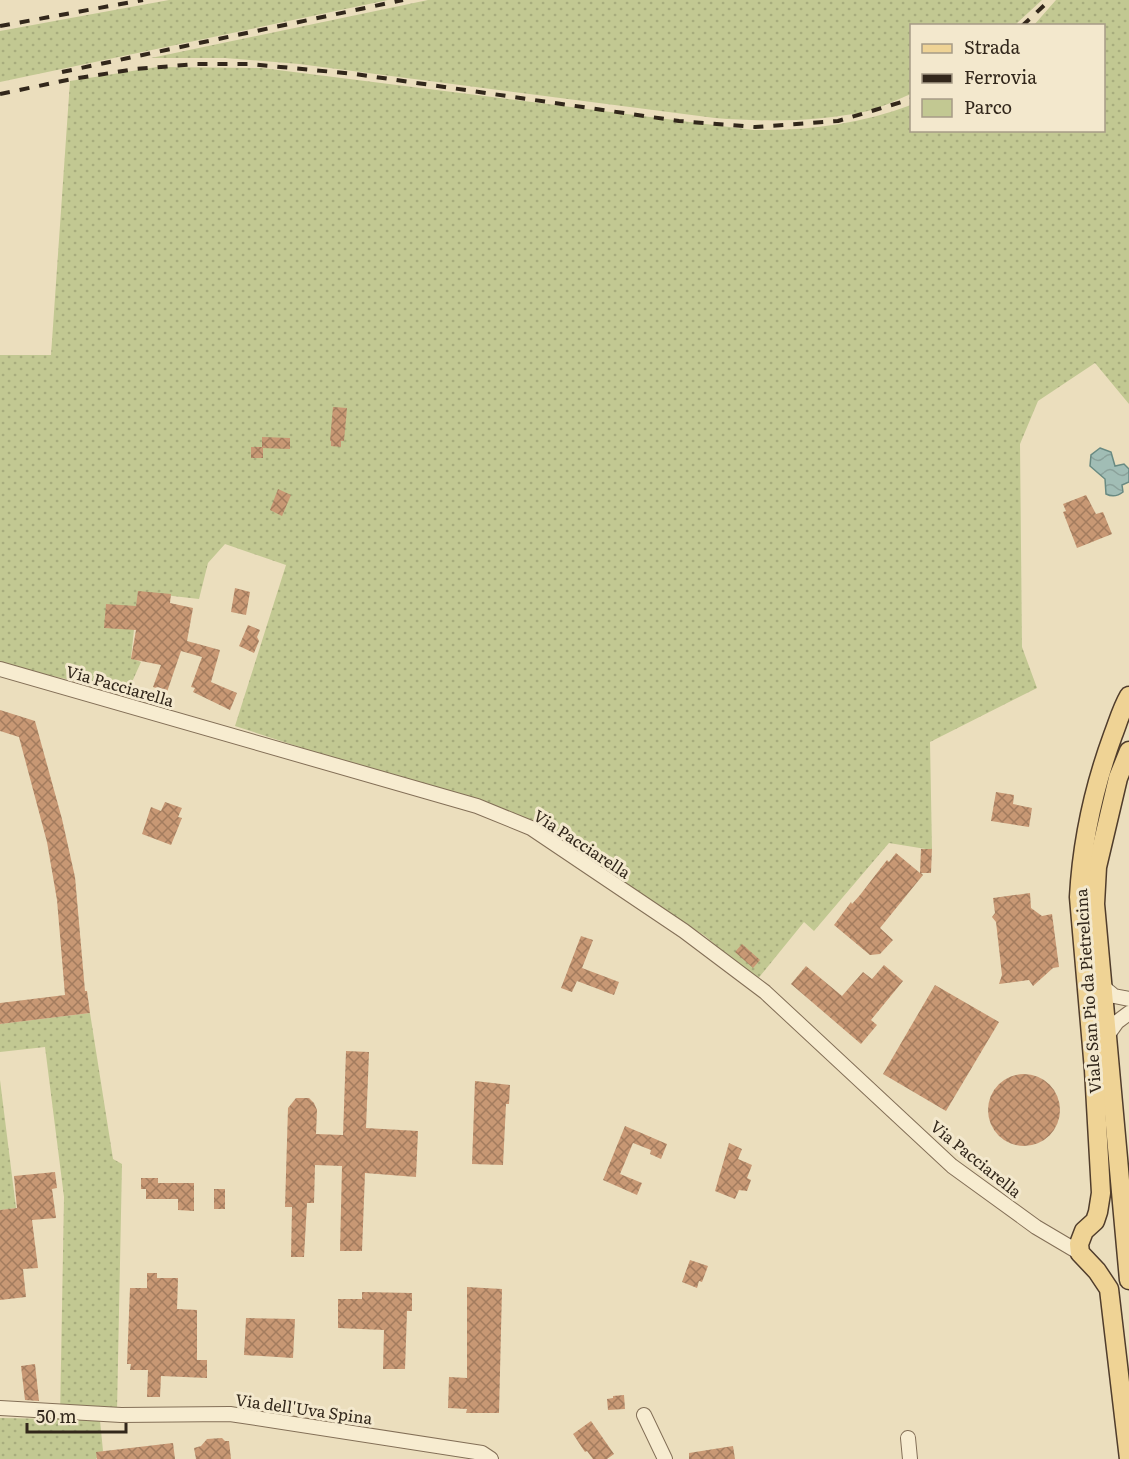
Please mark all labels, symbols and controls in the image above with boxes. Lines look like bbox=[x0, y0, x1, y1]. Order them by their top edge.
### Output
legend bbox=[910, 24, 1105, 132]
text: Strada bbox=[964, 33, 1021, 60]
text: Ferrovia bbox=[964, 63, 1037, 90]
text: Parco bbox=[964, 93, 1012, 120]
street label: Via Pacciarella bbox=[63, 658, 177, 712]
street label: Via Pacciarella bbox=[529, 803, 636, 884]
street label: Viale San Pio da Pietrelcina bbox=[1068, 887, 1106, 1094]
street label: Via Pacciarella bbox=[926, 1114, 1028, 1203]
street label: Via dell'Uva Spina bbox=[234, 1387, 375, 1430]
scale bar bbox=[27, 1396, 126, 1434]
text: 50 m bbox=[36, 1402, 77, 1429]

